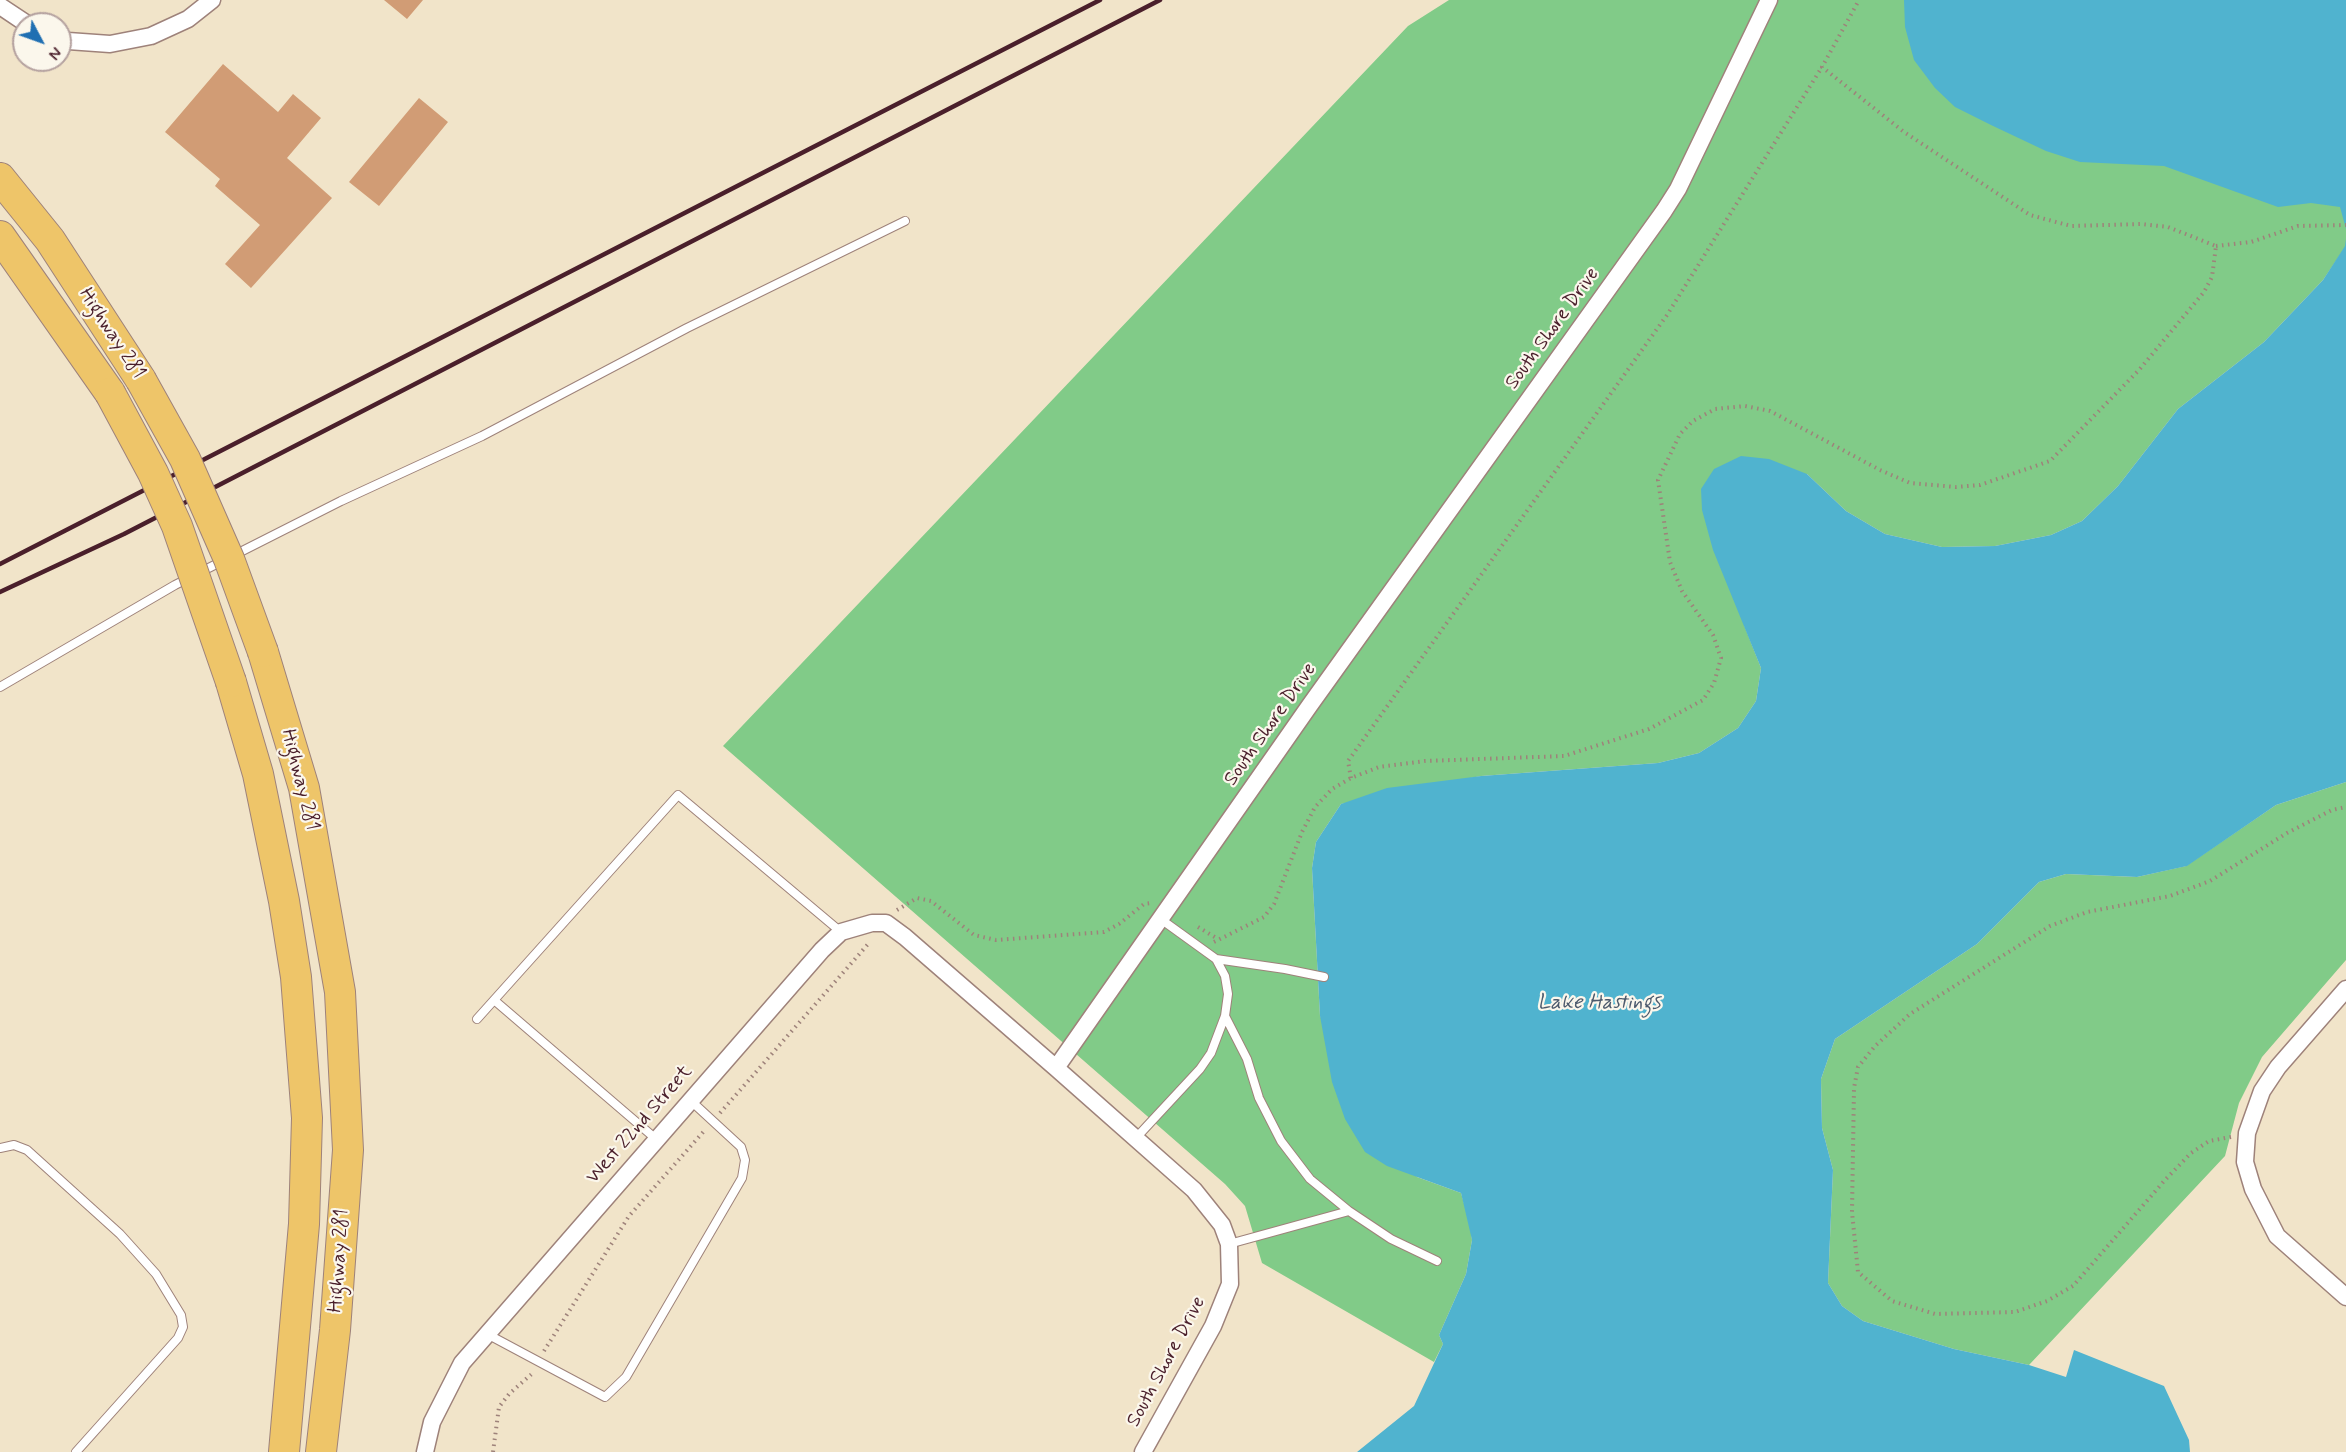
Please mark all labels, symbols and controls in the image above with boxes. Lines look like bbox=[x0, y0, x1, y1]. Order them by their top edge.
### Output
north arrow bbox=[12, 12, 72, 72]
text: N bbox=[43, 42, 66, 64]
street label: South Shore Drive bbox=[1501, 263, 1605, 395]
street label: Highway 281 bbox=[73, 284, 149, 384]
street label: South Shore Drive bbox=[1220, 659, 1322, 791]
street label: Highway 281 bbox=[275, 727, 323, 833]
water label: Lake Hastings bbox=[1537, 991, 1661, 1017]
street label: West 22nd Street bbox=[582, 1061, 698, 1189]
street label: Highway 281 bbox=[324, 1208, 356, 1314]
street label: South Shore Drive bbox=[1122, 1293, 1212, 1431]

